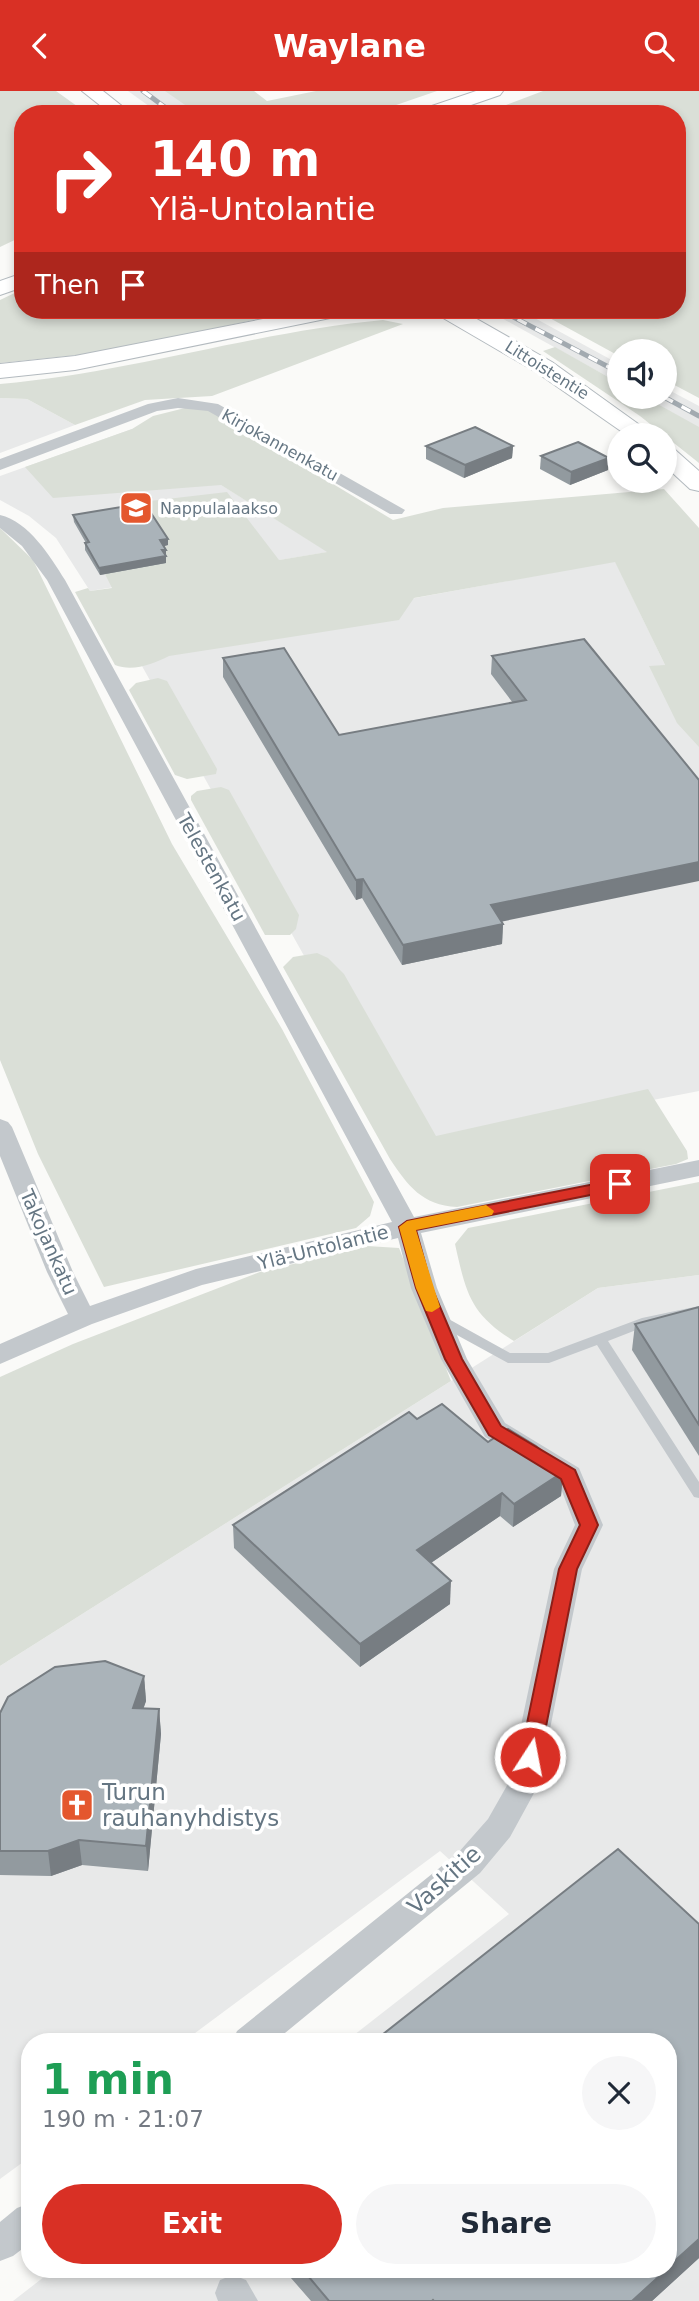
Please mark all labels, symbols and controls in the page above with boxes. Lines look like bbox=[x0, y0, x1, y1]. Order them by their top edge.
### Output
icon: back bbox=[21, 27, 59, 65]
text: Waylane bbox=[273, 27, 426, 65]
icon: search bbox=[640, 27, 678, 65]
text: 140 m bbox=[150, 131, 320, 188]
icon: right bbox=[35, 133, 126, 224]
text: Ylä-Untolantie bbox=[150, 190, 375, 228]
icon: arrive bbox=[114, 266, 152, 304]
text: Then bbox=[35, 270, 100, 300]
street label: Littoistentie bbox=[502, 337, 592, 403]
map controls bbox=[607, 339, 677, 493]
button: sound bbox=[607, 339, 677, 409]
street label: Kirjokannenkatu bbox=[219, 405, 341, 485]
button: search bbox=[607, 423, 677, 493]
school or university icon: Nappulalaakso bbox=[117, 489, 155, 527]
place label: Nappulalaakso bbox=[160, 499, 278, 518]
street label: Telestenkatu bbox=[173, 808, 251, 925]
pin bbox=[590, 1154, 650, 1214]
icon: arrive bbox=[601, 1165, 639, 1203]
street label: Takojankatu bbox=[16, 1185, 82, 1298]
street label: Ylä-Untolantie bbox=[254, 1220, 391, 1274]
position arrow bbox=[493, 1720, 567, 1794]
place label: Turun rauhanyhdistys bbox=[101, 1779, 279, 1831]
church icon: Turun rauhanyhdistys bbox=[58, 1786, 96, 1824]
street label: Vaskitie bbox=[402, 1840, 486, 1920]
text: 1 min bbox=[42, 2055, 174, 2104]
button: close bbox=[582, 2056, 656, 2130]
text: 190 m · 21:07 bbox=[42, 2106, 204, 2132]
button: Exit bbox=[42, 2184, 342, 2264]
button: Share bbox=[356, 2184, 656, 2264]

